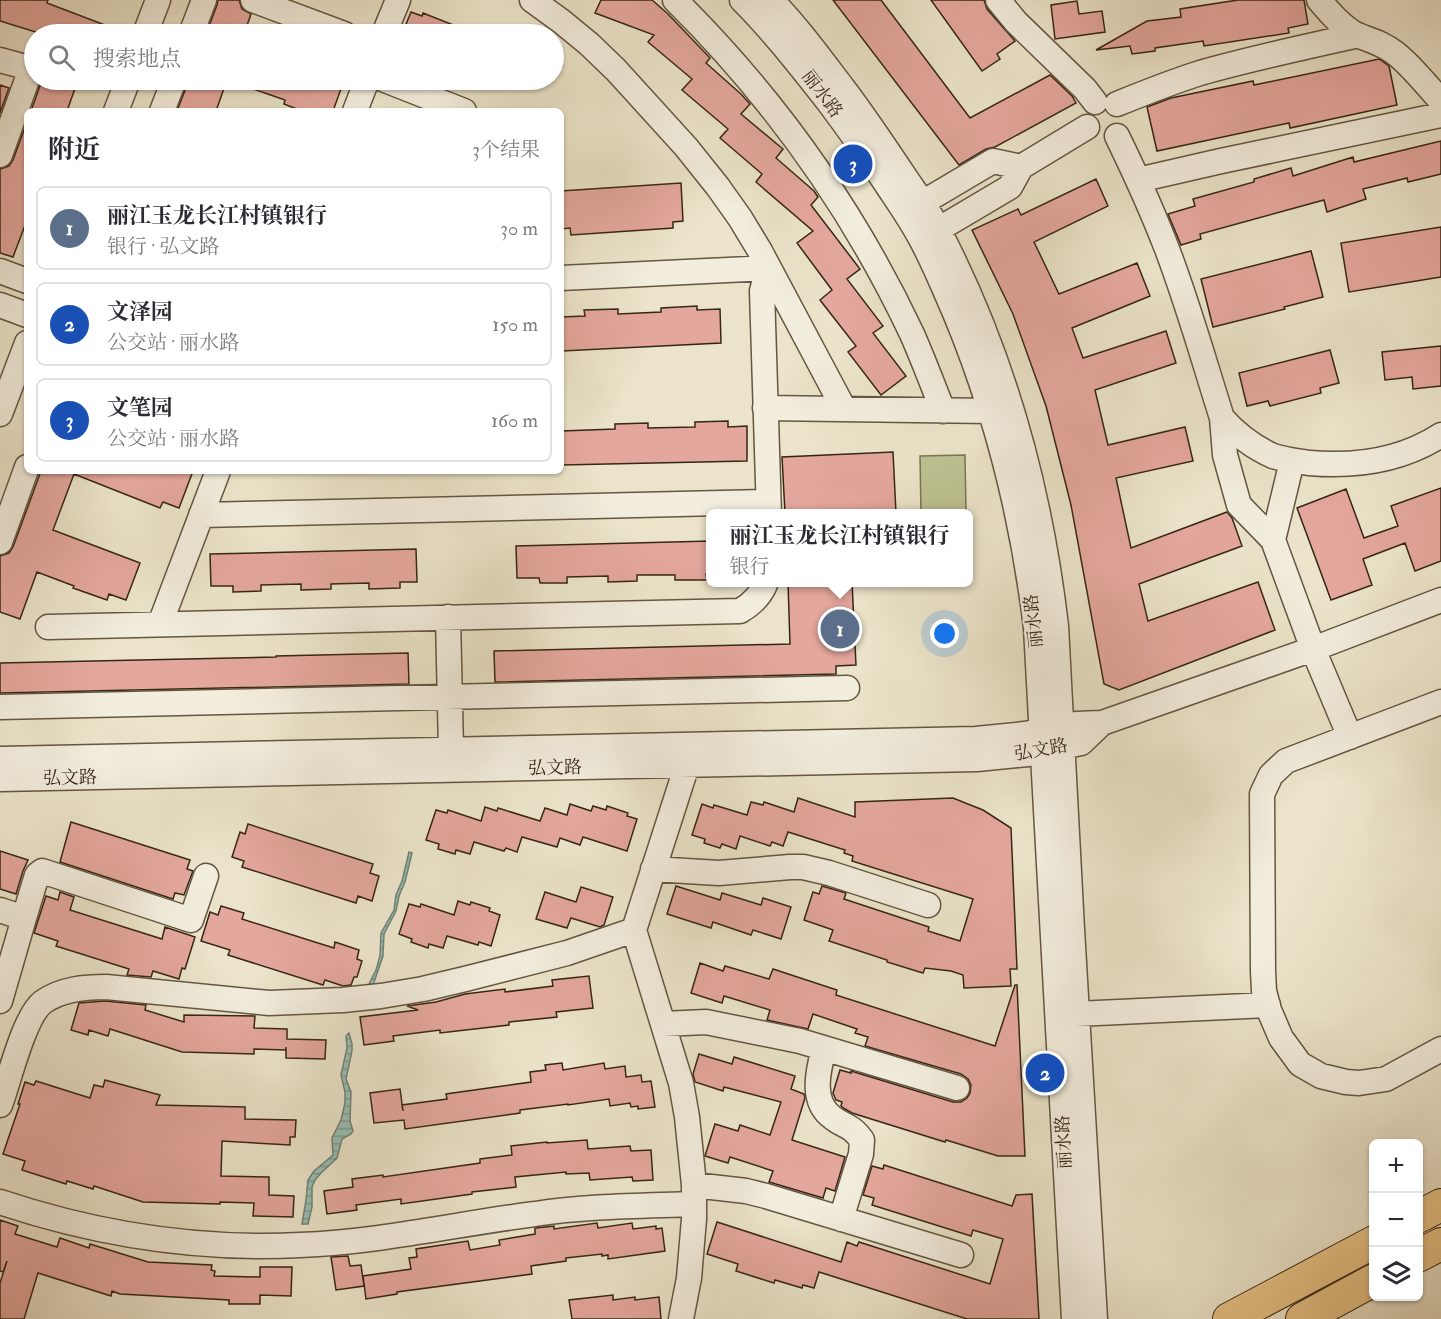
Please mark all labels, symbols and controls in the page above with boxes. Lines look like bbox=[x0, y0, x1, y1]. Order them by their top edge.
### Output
search box bbox=[24, 24, 564, 90]
icon: search bbox=[45, 41, 78, 74]
text: 搜索地点 bbox=[93, 45, 181, 73]
street label: 丽水路 bbox=[797, 66, 847, 122]
text: 附近 bbox=[48, 134, 100, 166]
text: 3个结果 bbox=[472, 137, 540, 162]
pin: 3 bbox=[834, 142, 872, 186]
text: 丽江玉龙长江村镇银行 bbox=[107, 202, 327, 230]
text: 1 bbox=[66, 216, 73, 241]
text: 30 m bbox=[500, 216, 538, 241]
text: 银行 · 弘文路 bbox=[107, 234, 219, 259]
text: 文泽园 bbox=[107, 298, 173, 326]
text: 2 bbox=[64, 312, 75, 337]
text: 150 m bbox=[492, 312, 538, 337]
text: 公交站 · 丽水路 bbox=[107, 330, 239, 355]
text: 文笔园 bbox=[107, 394, 173, 422]
text: 3 bbox=[66, 408, 73, 433]
text: 160 m bbox=[491, 408, 538, 433]
text: 公交站 · 丽水路 bbox=[107, 426, 239, 451]
popup bbox=[706, 509, 973, 587]
text: 丽江玉龙长江村镇银行 bbox=[729, 522, 950, 550]
text: 银行 bbox=[729, 554, 769, 579]
street label: 丽水路 bbox=[1020, 593, 1048, 649]
pin: 1 bbox=[820, 606, 860, 652]
your location bbox=[930, 619, 959, 648]
street label: 弘文路 bbox=[1012, 734, 1070, 766]
street label: 弘文路 bbox=[528, 756, 582, 780]
street label: 弘文路 bbox=[43, 766, 97, 790]
pin: 2 bbox=[1026, 1050, 1064, 1096]
street label: 丽水路 bbox=[1051, 1114, 1077, 1170]
map controls bbox=[1369, 1139, 1423, 1301]
button: + bbox=[1369, 1139, 1423, 1193]
button: − bbox=[1369, 1193, 1423, 1247]
button: layers bbox=[1369, 1247, 1423, 1301]

